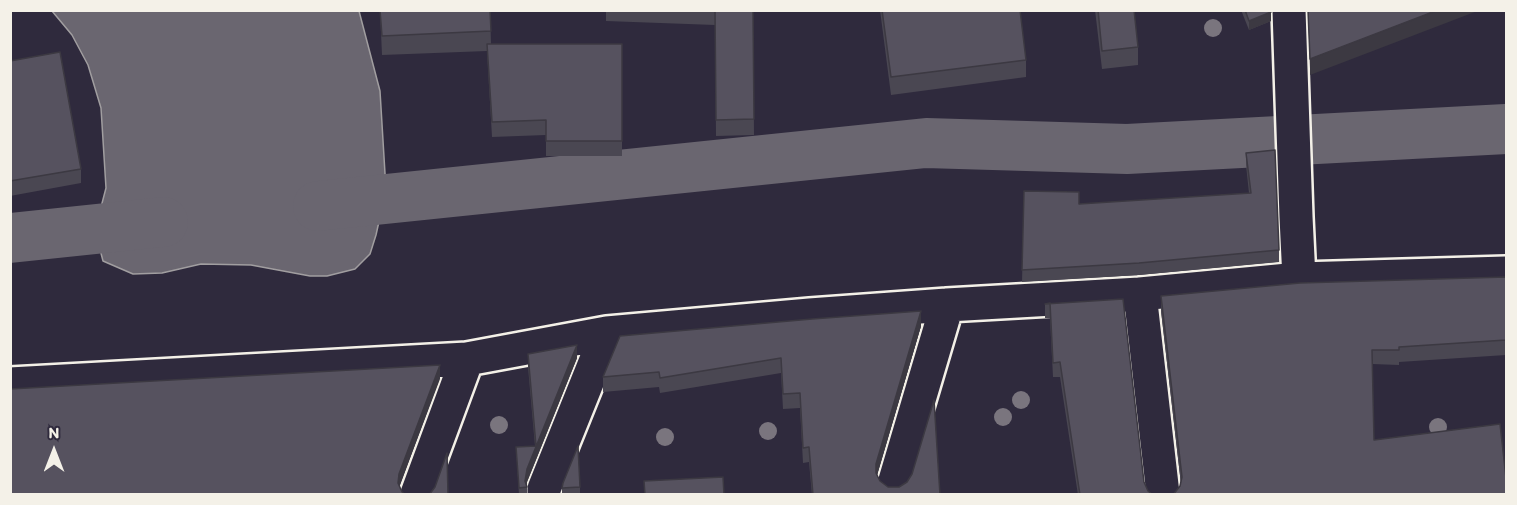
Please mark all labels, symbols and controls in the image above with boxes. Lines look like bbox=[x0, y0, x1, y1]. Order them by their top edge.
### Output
north arrow bbox=[24, 421, 84, 481]
text: N bbox=[49, 423, 59, 442]

